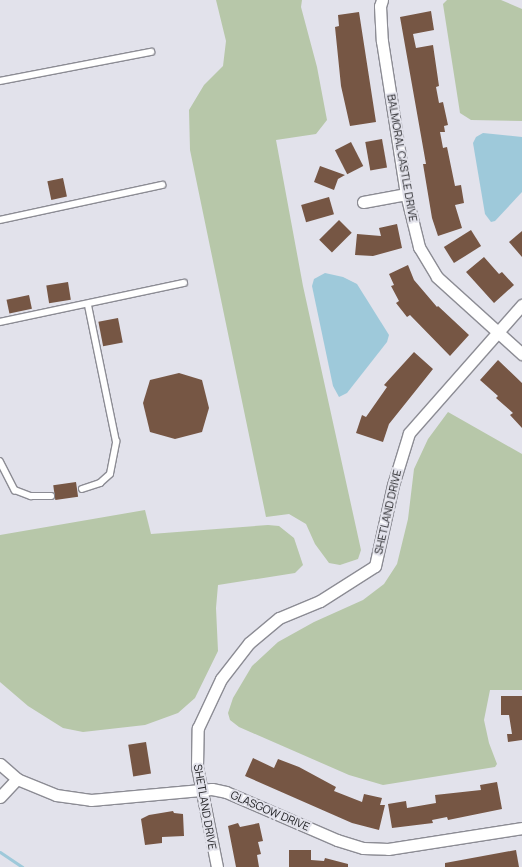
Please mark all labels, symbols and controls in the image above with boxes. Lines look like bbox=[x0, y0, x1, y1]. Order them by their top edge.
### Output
street label: BALMORAL CASTLE DRIVE bbox=[384, 93, 420, 223]
street label: SHETLAND DRIVE bbox=[372, 468, 404, 556]
street label: SHETLAND DRIVE bbox=[191, 763, 219, 851]
street label: GLASGOW DRIVE bbox=[228, 788, 312, 834]

